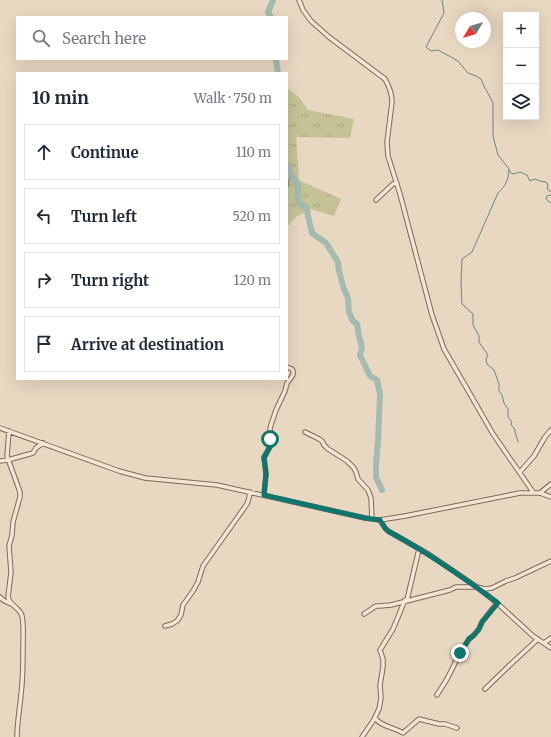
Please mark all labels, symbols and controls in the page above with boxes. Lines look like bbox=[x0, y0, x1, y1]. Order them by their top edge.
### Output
north arrow bbox=[455, 12, 491, 48]
map controls bbox=[503, 12, 539, 120]
button: + bbox=[503, 12, 539, 48]
search box bbox=[16, 16, 288, 60]
icon: search bbox=[30, 27, 52, 49]
text: Search here bbox=[62, 29, 146, 48]
button: − bbox=[503, 48, 539, 84]
button: layers bbox=[503, 84, 539, 120]
text: 10 min bbox=[32, 87, 89, 109]
text: Walk · 750 m bbox=[194, 90, 272, 107]
icon: ahead bbox=[33, 141, 55, 163]
text: Continue bbox=[71, 143, 139, 162]
text: 110 m bbox=[236, 144, 271, 161]
icon: left bbox=[33, 205, 55, 227]
text: Turn left bbox=[71, 207, 137, 226]
text: 520 m bbox=[232, 208, 271, 225]
icon: right bbox=[33, 269, 55, 291]
text: Turn right bbox=[71, 271, 149, 290]
text: 120 m bbox=[233, 272, 271, 289]
icon: arrive bbox=[33, 333, 55, 355]
text: Arrive at destination bbox=[71, 335, 224, 354]
route start bbox=[261, 430, 279, 448]
route end bbox=[451, 644, 469, 662]

